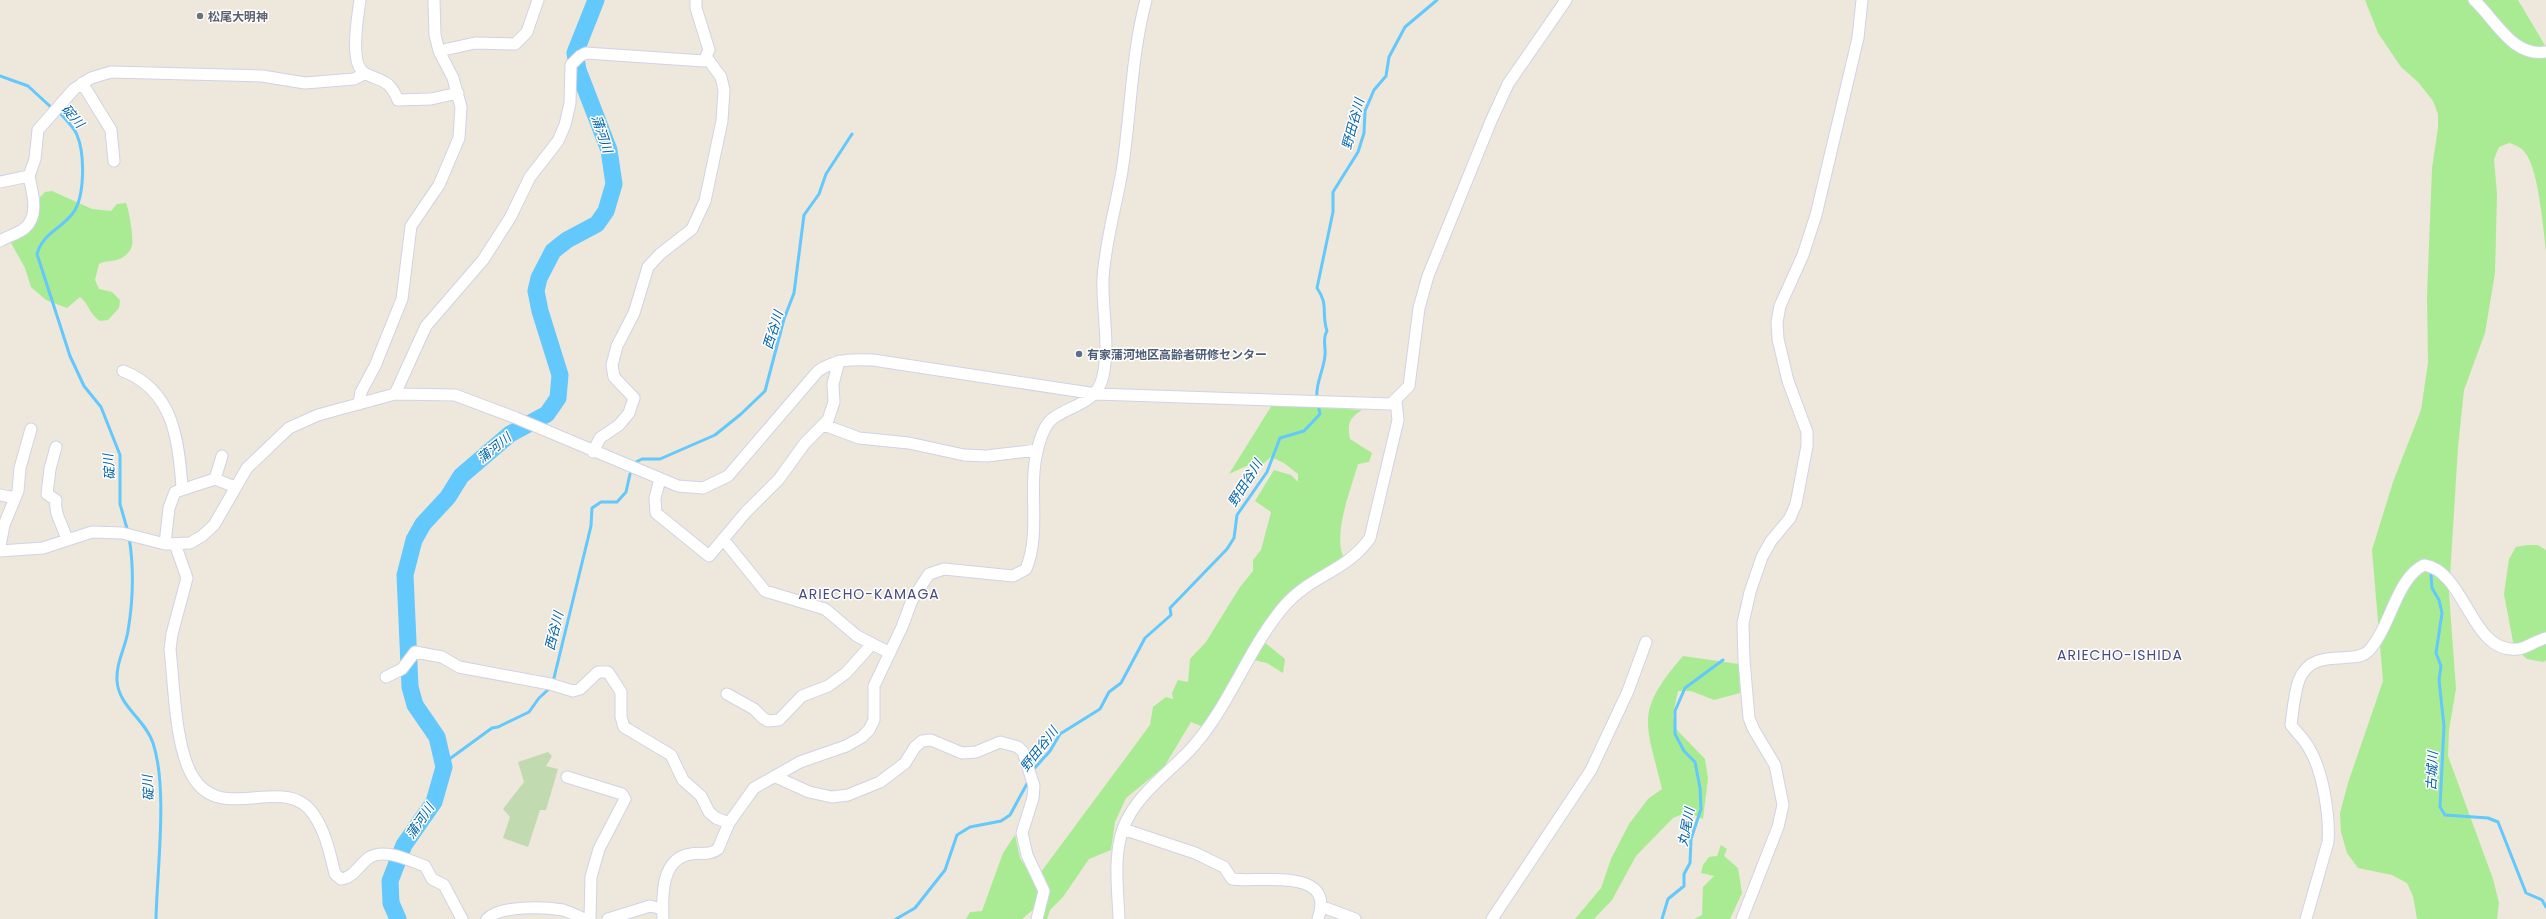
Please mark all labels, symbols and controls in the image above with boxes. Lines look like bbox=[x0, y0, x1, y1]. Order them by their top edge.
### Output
place label: 松尾大明神 bbox=[208, 8, 268, 25]
marker: 松尾大明神 bbox=[195, 11, 205, 21]
water label: 野田谷川 bbox=[1337, 95, 1369, 152]
water label: 碇川 bbox=[57, 100, 90, 134]
water label: 蒲河川 bbox=[587, 112, 618, 157]
water label: 西谷川 bbox=[758, 307, 788, 351]
place label: 有家蒲河地区高齢者研修センター bbox=[1087, 346, 1267, 363]
marker: 有家蒲河地区高齢者研修センター bbox=[1074, 349, 1084, 359]
water label: 蒲河川 bbox=[473, 427, 517, 468]
water label: 碇川 bbox=[98, 451, 120, 481]
water label: 野田谷川 bbox=[1223, 454, 1268, 510]
district label: ARIECHO-KAMAGA bbox=[798, 584, 940, 604]
water label: 西谷川 bbox=[540, 608, 568, 652]
district label: ARIECHO-ISHIDA bbox=[2057, 645, 2183, 665]
water label: 野田谷川 bbox=[1016, 721, 1064, 775]
water label: 古城川 bbox=[2421, 749, 2443, 791]
water label: 碇川 bbox=[138, 773, 158, 801]
water label: 蒲河川 bbox=[401, 798, 440, 842]
water label: 丸尾川 bbox=[1673, 804, 1699, 848]

